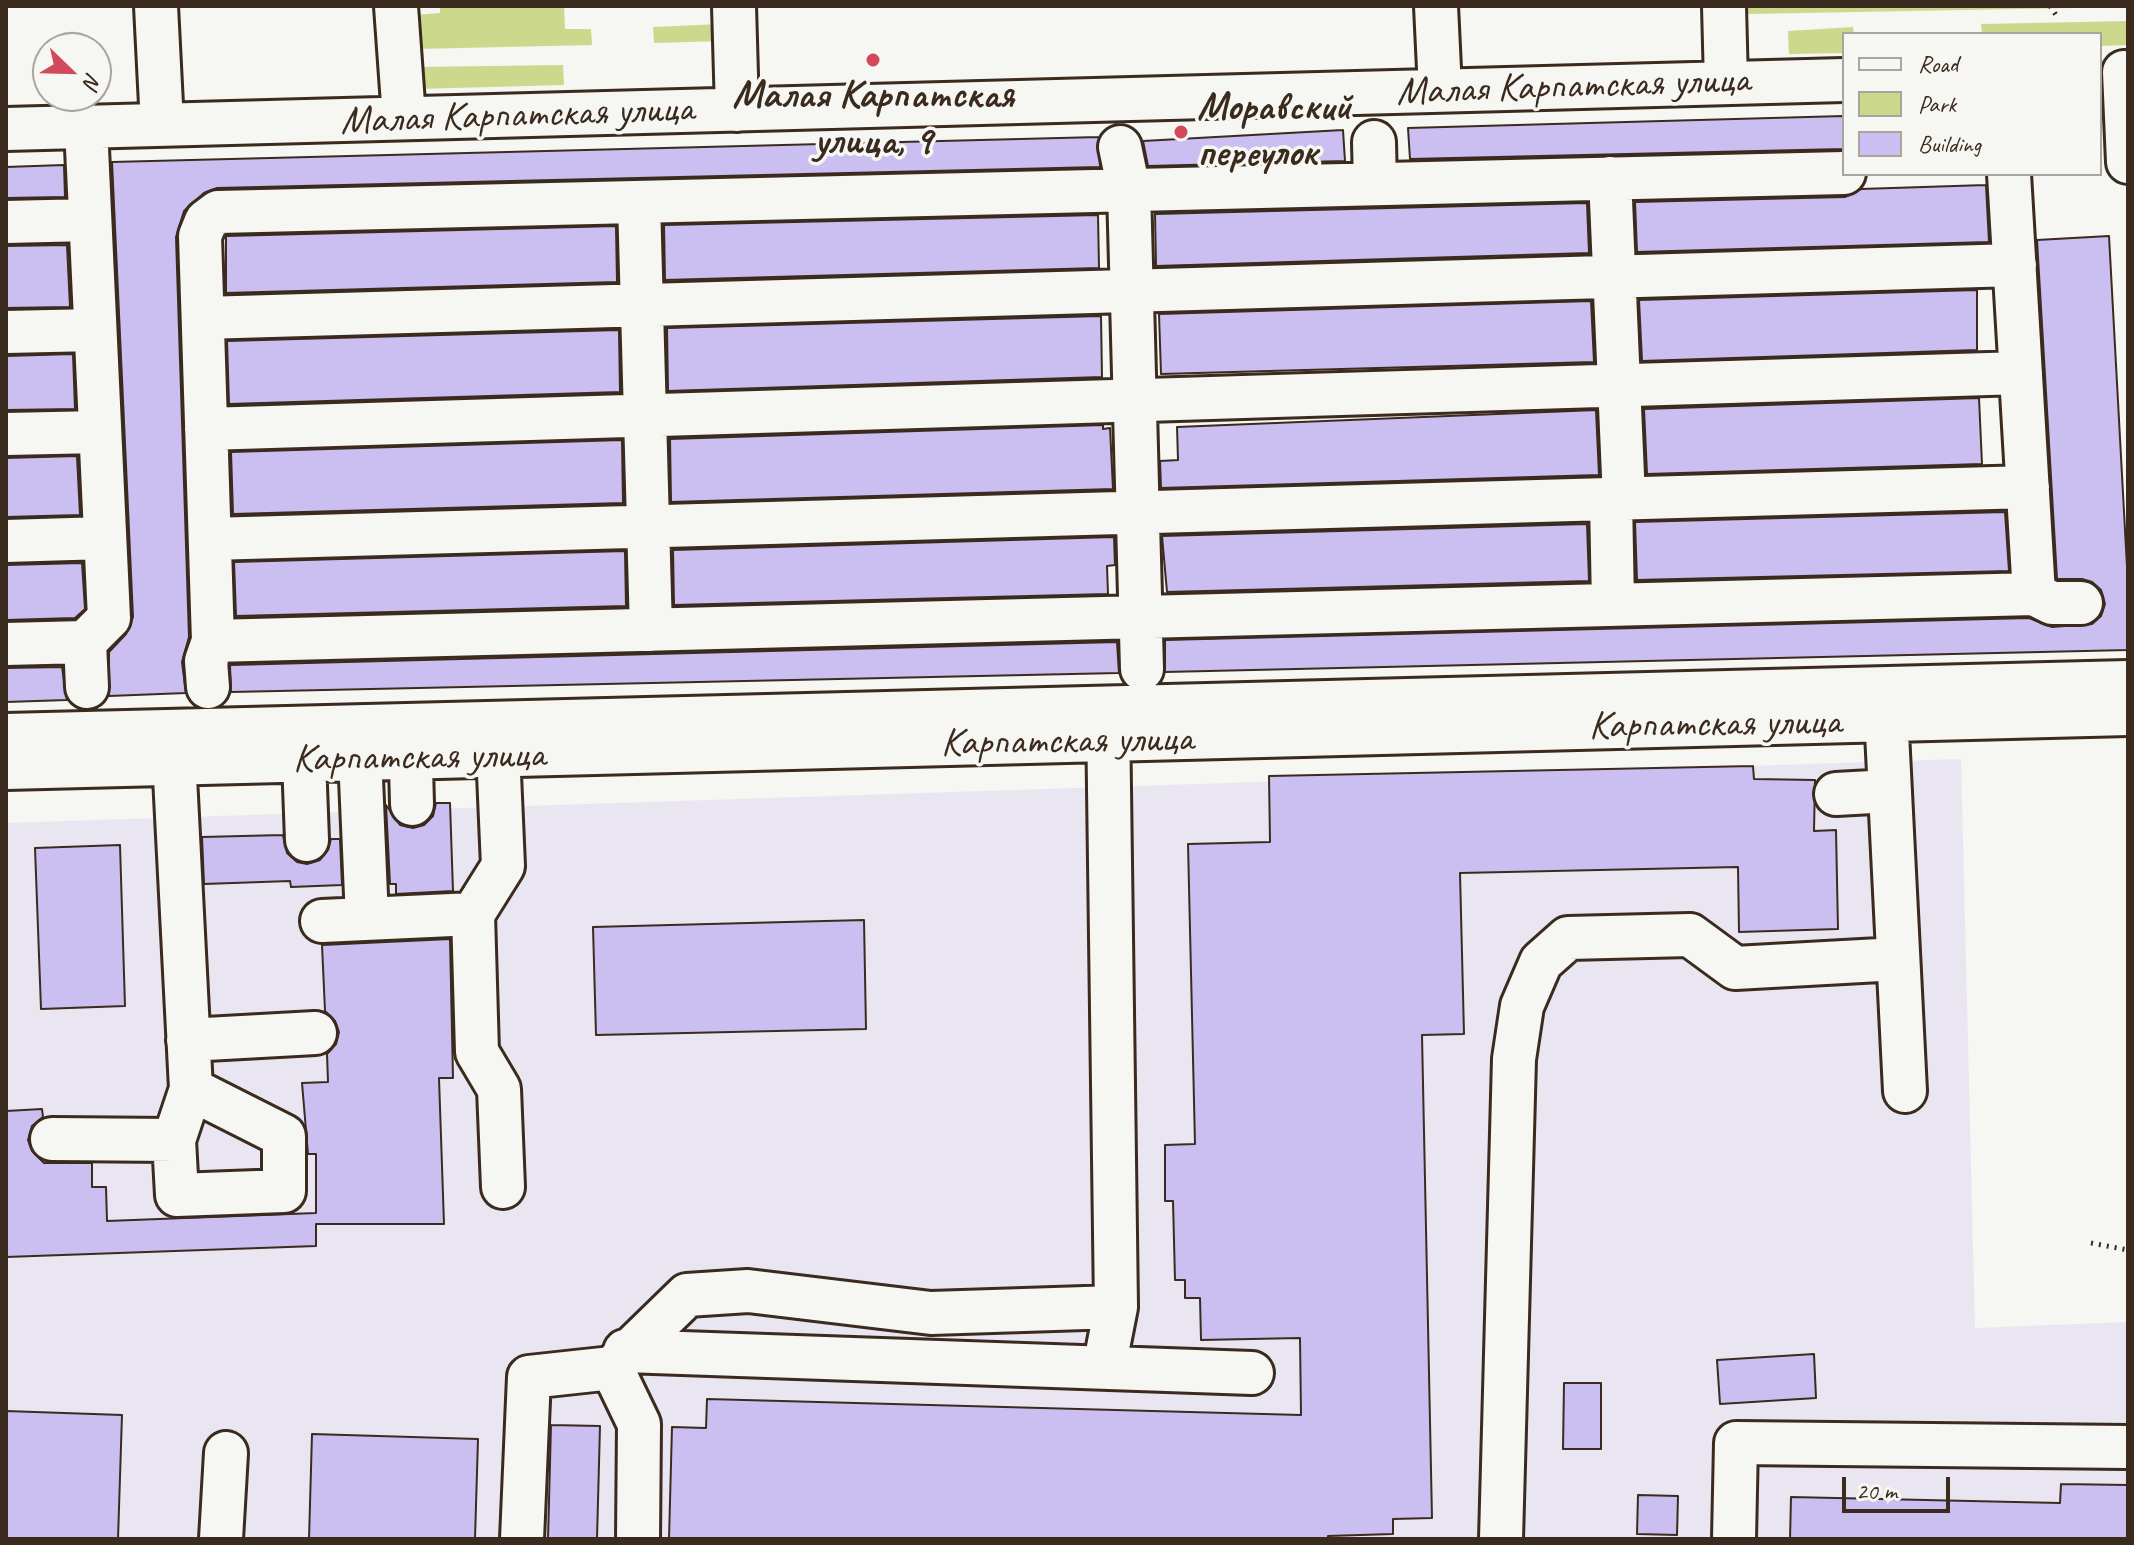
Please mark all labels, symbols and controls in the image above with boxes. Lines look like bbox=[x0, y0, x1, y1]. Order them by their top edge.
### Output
north arrow bbox=[32, 32, 112, 112]
legend bbox=[1842, 32, 2102, 176]
text: Road bbox=[1918, 49, 1958, 79]
marker: Малая Карпатская улица, 9 bbox=[864, 51, 882, 69]
street label: Малая Карпатская улица bbox=[1396, 57, 1750, 117]
text: N bbox=[77, 69, 108, 92]
place label: Малая Карпатская улица, 9 bbox=[732, 73, 1014, 167]
place label: Моравский переулок bbox=[1197, 85, 1351, 179]
street label: Малая Карпатская улица bbox=[340, 86, 694, 146]
text: Park bbox=[1918, 89, 1956, 119]
marker: Моравский переулок bbox=[1172, 123, 1190, 141]
text: Building bbox=[1918, 129, 1981, 159]
street label: Карпатская улица bbox=[1589, 699, 1841, 751]
street label: Карпатская улица bbox=[941, 716, 1193, 768]
street label: Карпатская улица bbox=[293, 732, 545, 784]
scale bar bbox=[1846, 1461, 1954, 1511]
text: 20 m bbox=[1856, 1476, 1897, 1506]

